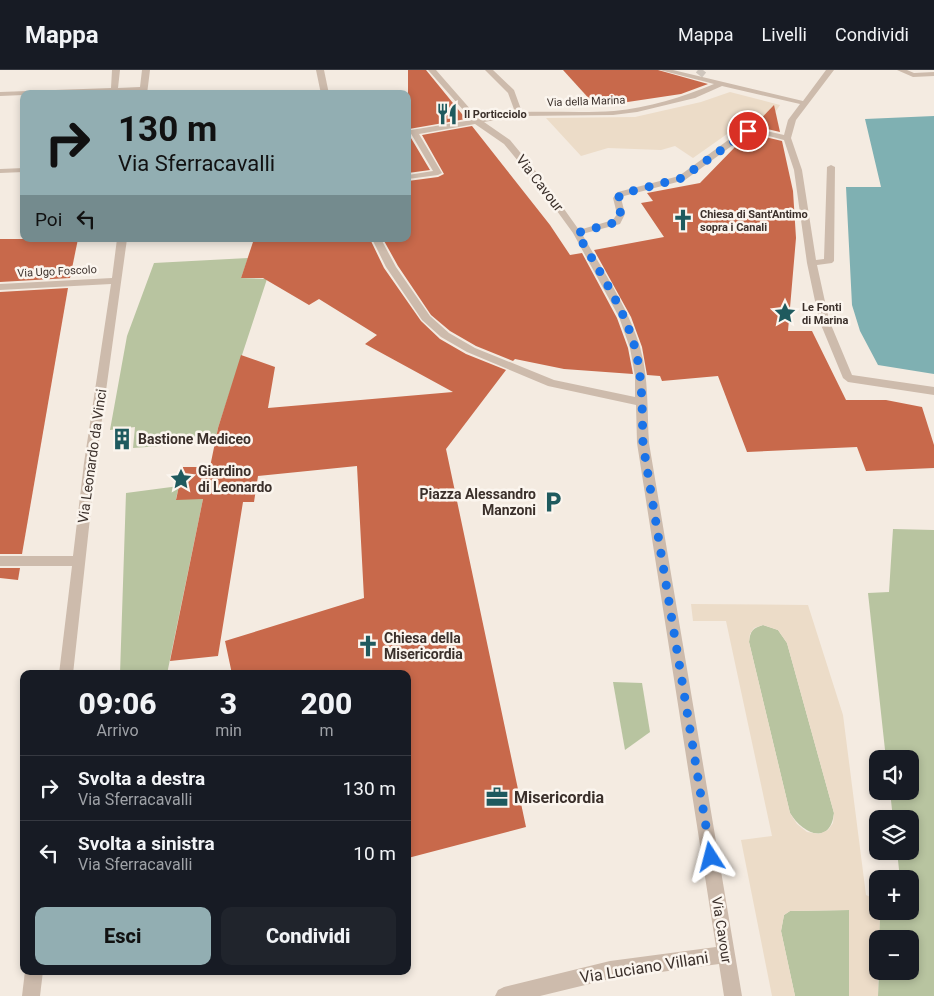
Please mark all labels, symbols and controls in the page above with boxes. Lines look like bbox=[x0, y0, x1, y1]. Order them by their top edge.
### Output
text: Mappa bbox=[25, 21, 99, 49]
text: Mappa bbox=[678, 24, 734, 45]
text: Livelli bbox=[762, 24, 807, 45]
text: Condividi bbox=[835, 24, 909, 45]
street label: Via della Marina bbox=[547, 94, 625, 109]
restaurant icon: Il Porticciolo bbox=[434, 101, 460, 127]
place label: Il Porticciolo bbox=[464, 108, 527, 121]
text: 130 m bbox=[118, 109, 217, 150]
icon: right bbox=[35, 110, 100, 175]
pin bbox=[727, 110, 769, 152]
icon: arrive bbox=[734, 117, 762, 145]
text: Via Sferracavalli bbox=[118, 151, 275, 176]
street label: Via Cavour bbox=[513, 152, 567, 215]
icon: left bbox=[72, 205, 100, 233]
church icon: Chiesa di Sant'Antimo sopra i Canali bbox=[670, 207, 696, 233]
text: Poi bbox=[35, 208, 62, 231]
place label: Chiesa di Sant'Antimo sopra i Canali bbox=[700, 208, 808, 234]
street label: Via Ugo Foscolo bbox=[17, 263, 97, 280]
place icon: Le Fonti di Marina bbox=[772, 300, 798, 326]
place label: Le Fonti di Marina bbox=[802, 301, 848, 327]
street label: Via Leonardo da Vinci bbox=[75, 388, 109, 524]
building icon: Bastione Mediceo bbox=[109, 426, 135, 452]
place label: Bastione Mediceo bbox=[138, 431, 251, 447]
place label: Giardino di Leonardo bbox=[198, 463, 272, 495]
place icon: Giardino di Leonardo bbox=[168, 466, 194, 492]
place label: Piazza Alessandro Manzoni bbox=[419, 486, 536, 518]
parking icon: Piazza Alessandro Manzoni bbox=[540, 489, 566, 515]
place label: Chiesa della Misericordia bbox=[384, 630, 463, 662]
church icon: Chiesa della Misericordia bbox=[355, 633, 381, 659]
text: 09:06 bbox=[79, 686, 157, 721]
text: 3 bbox=[220, 686, 237, 721]
text: 200 bbox=[300, 686, 352, 721]
text: Arrivo bbox=[97, 721, 139, 740]
text: min bbox=[215, 721, 242, 740]
text: m bbox=[319, 721, 333, 740]
map controls bbox=[869, 750, 919, 980]
button: sound bbox=[869, 750, 919, 800]
text: Svolta a destra bbox=[78, 767, 205, 790]
icon: right bbox=[35, 774, 63, 802]
text: 130 m bbox=[343, 777, 396, 800]
office icon: Misericordia bbox=[484, 784, 510, 810]
place label: Misericordia bbox=[514, 788, 605, 807]
text: Via Sferracavalli bbox=[78, 790, 192, 809]
button: layers bbox=[869, 810, 919, 860]
position arrow bbox=[684, 830, 736, 882]
text: Svolta a sinistra bbox=[78, 832, 215, 855]
icon: left bbox=[35, 839, 63, 867]
text: 10 m bbox=[353, 842, 396, 865]
text: Via Sferracavalli bbox=[78, 855, 192, 874]
button: + bbox=[869, 870, 919, 920]
street label: Via Cavour bbox=[709, 896, 735, 965]
button: Esci bbox=[35, 907, 211, 965]
button: Condividi bbox=[221, 907, 396, 965]
button: − bbox=[869, 930, 919, 980]
street label: Via Luciano Villani bbox=[578, 948, 710, 987]

